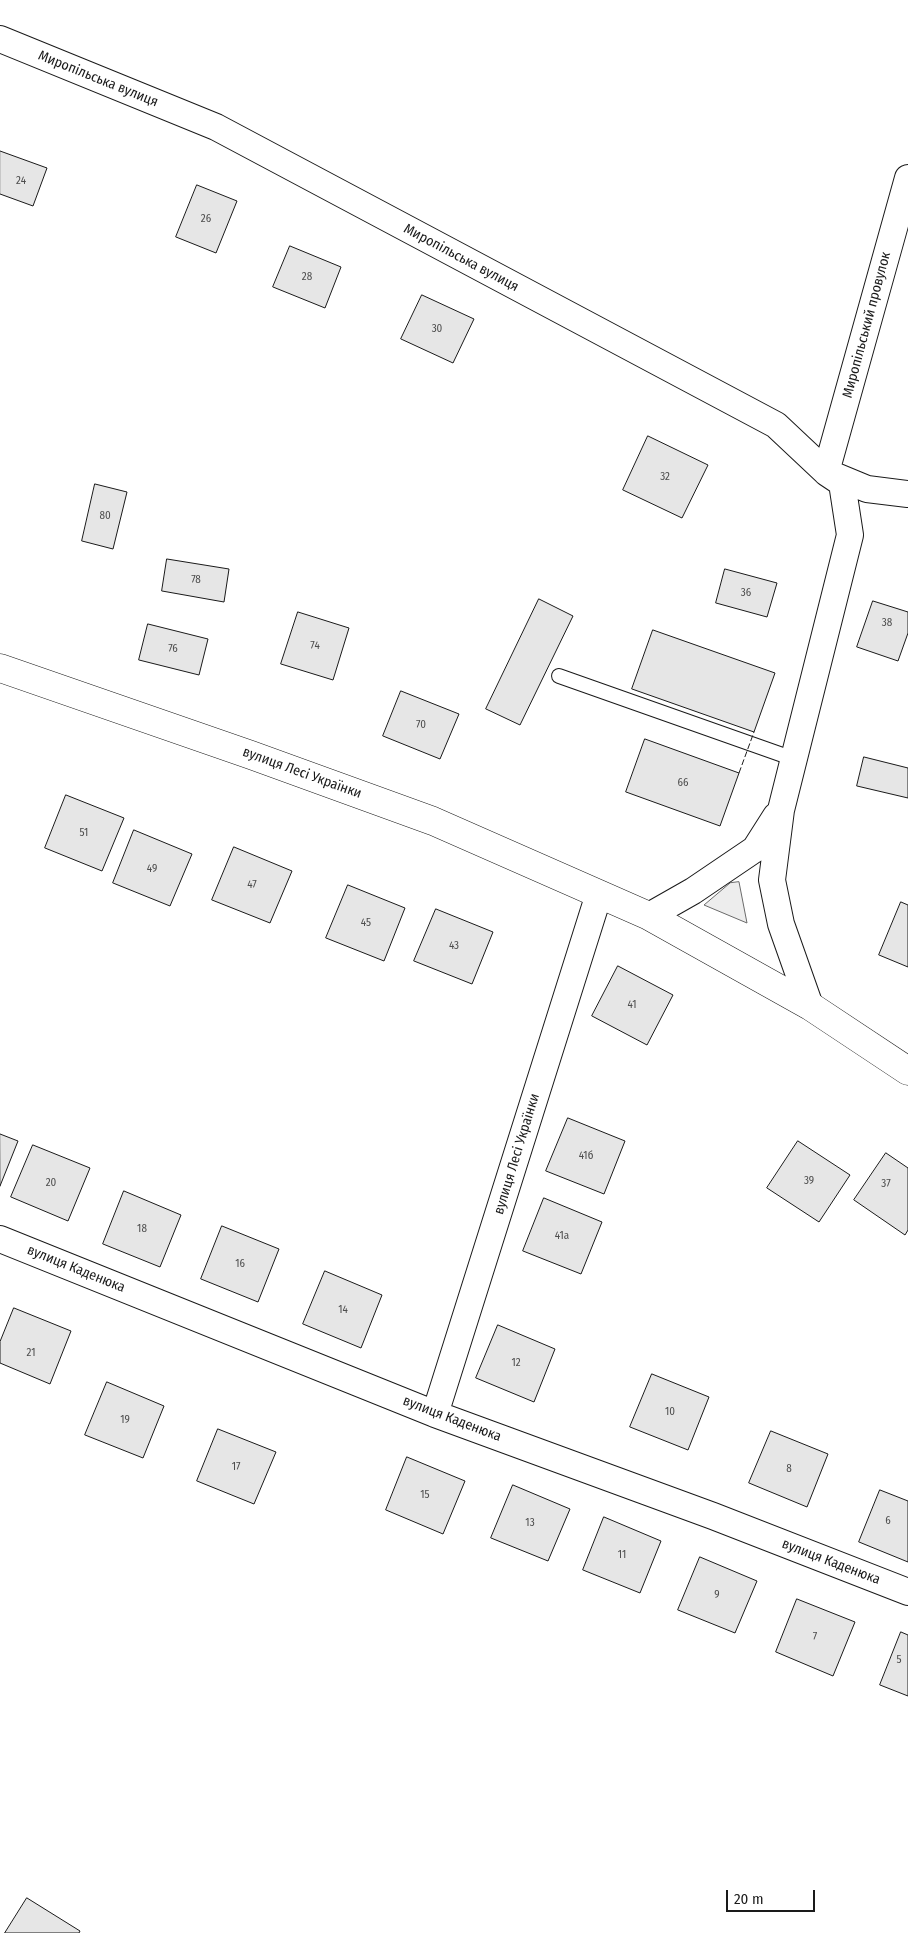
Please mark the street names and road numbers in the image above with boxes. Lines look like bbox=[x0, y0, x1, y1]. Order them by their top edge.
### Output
street label: Миропільська вулиця bbox=[36, 47, 160, 111]
street label: Миропільська вулиця bbox=[401, 221, 521, 295]
street label: Миропільський провулок bbox=[839, 250, 895, 400]
street label: вулиця Лесі Українки bbox=[240, 744, 364, 802]
street label: вулиця Лесі Українки bbox=[491, 1092, 543, 1216]
street label: вулиця Каденюка bbox=[25, 1242, 127, 1296]
street label: вулиця Каденюка bbox=[400, 1393, 504, 1445]
street label: вулиця Каденюка bbox=[779, 1536, 883, 1588]

